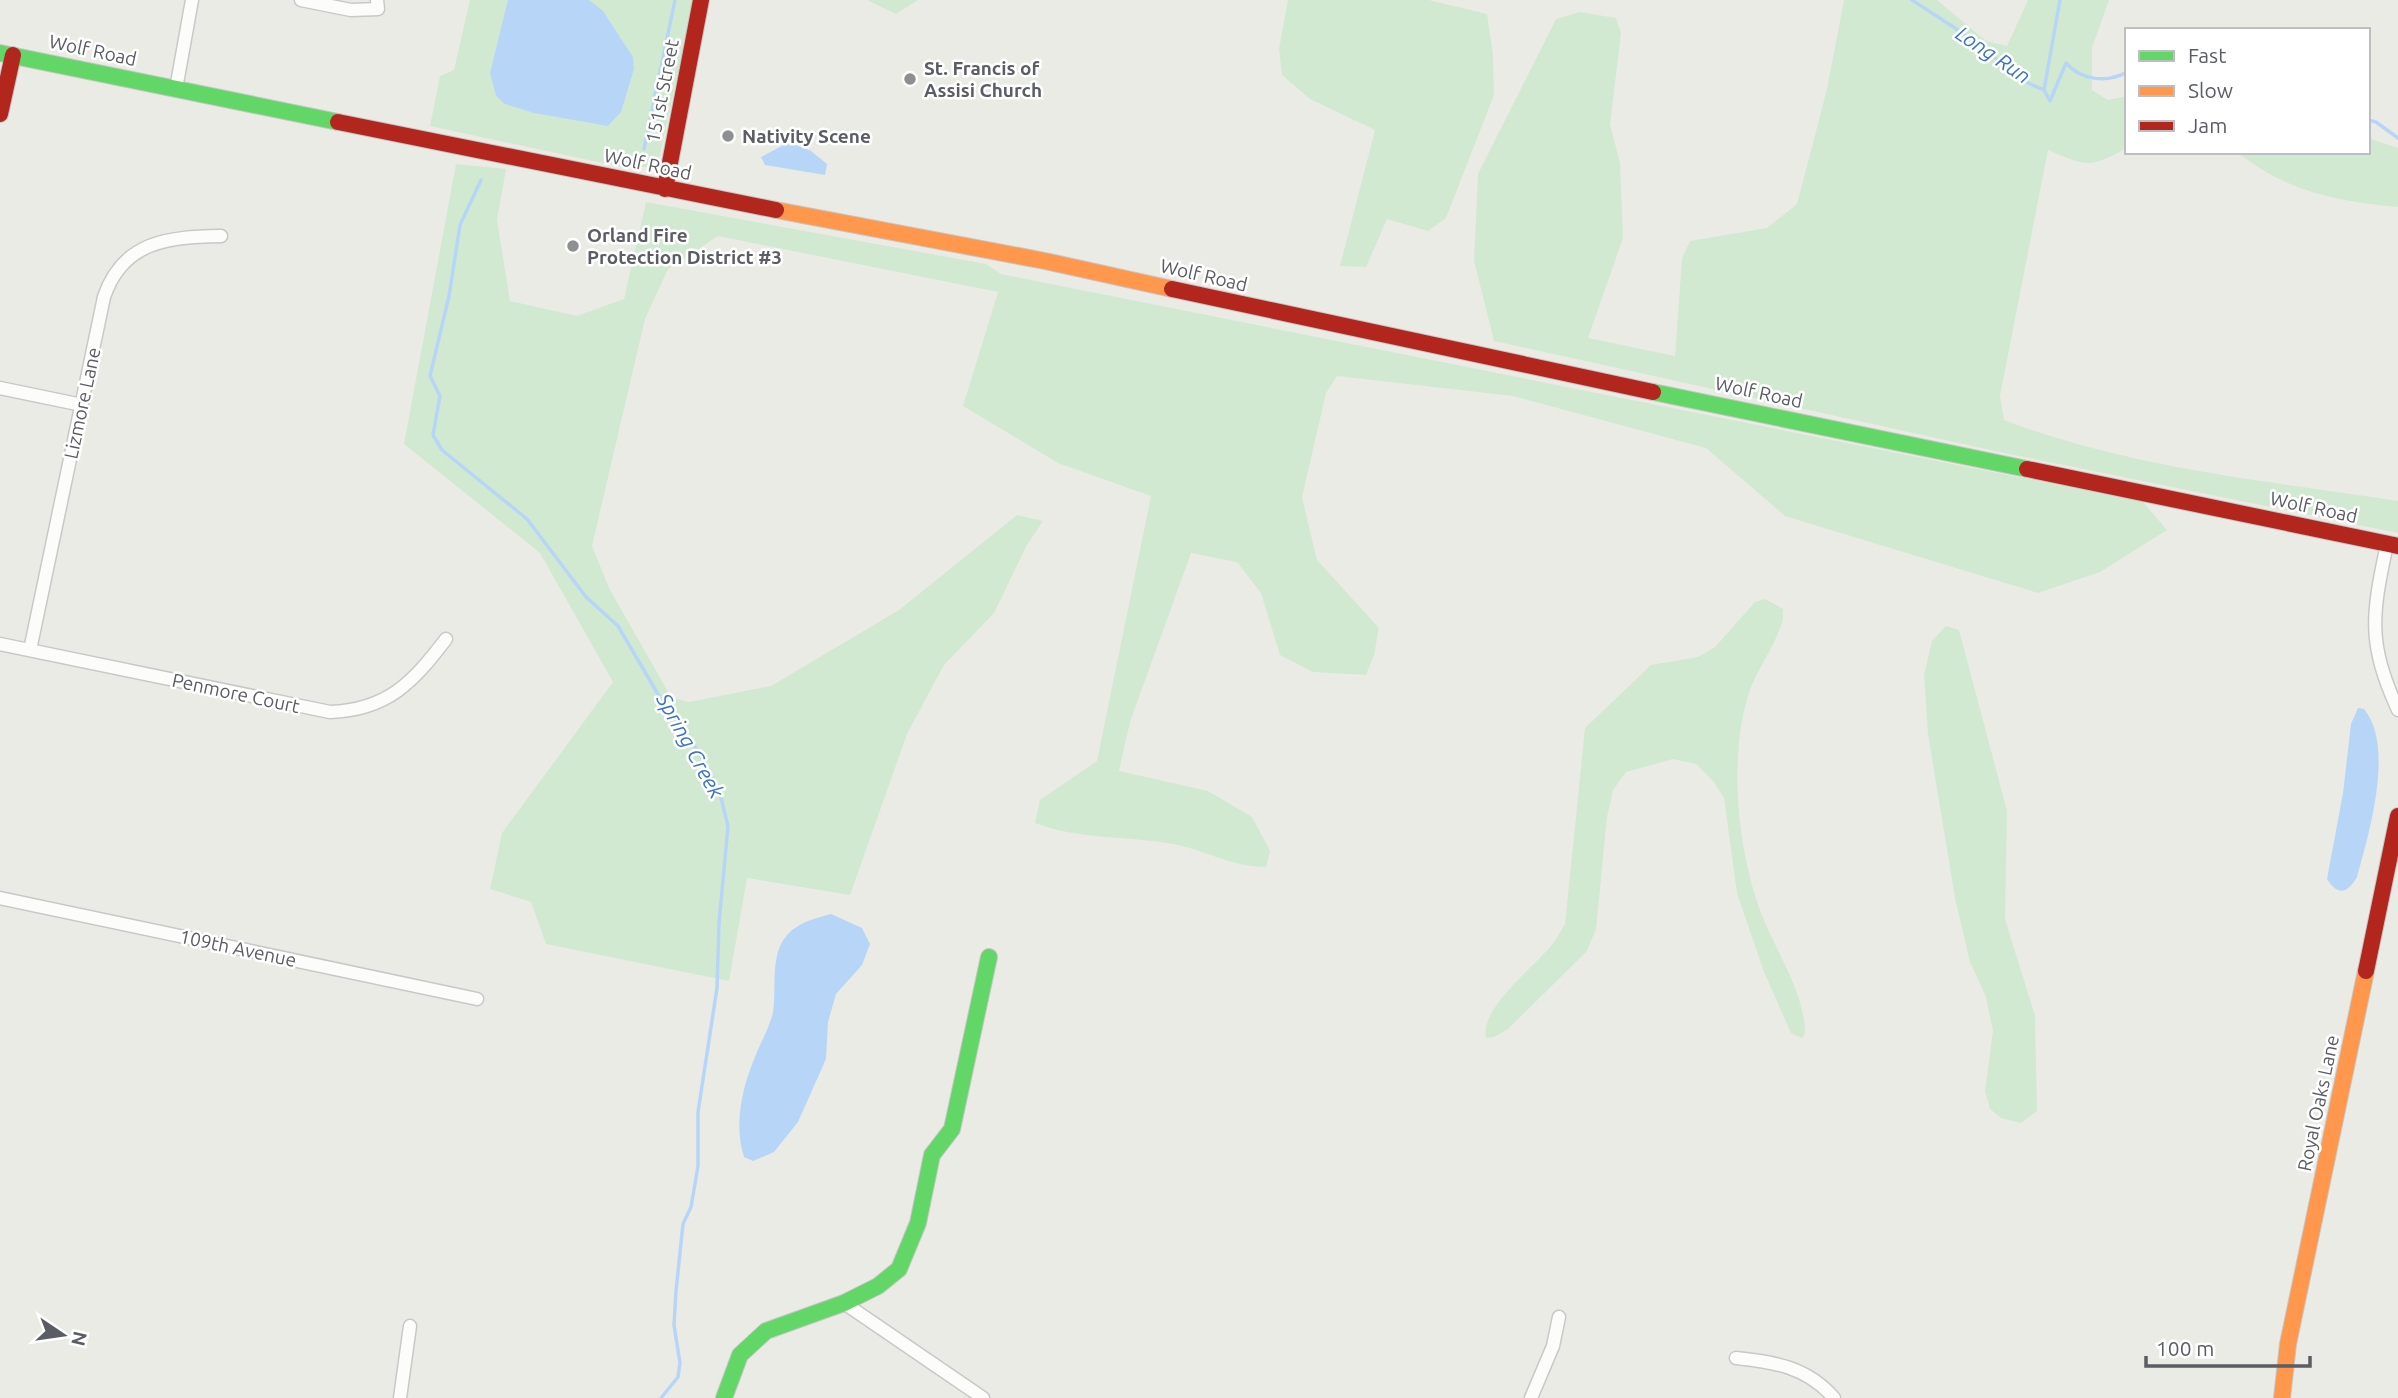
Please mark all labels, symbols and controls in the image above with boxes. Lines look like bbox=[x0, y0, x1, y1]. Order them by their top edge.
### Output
water label: Long Run bbox=[1952, 21, 2035, 88]
legend bbox=[2125, 28, 2370, 154]
street label: Wolf Road bbox=[47, 30, 139, 70]
street label: 151st Street bbox=[641, 37, 683, 145]
text: Fast bbox=[2188, 43, 2226, 67]
place label: St. Francis of Assisi Church bbox=[924, 57, 1042, 101]
marker: St. Francis of Assisi Church bbox=[902, 71, 918, 87]
text: Slow bbox=[2188, 78, 2233, 102]
text: Jam bbox=[2188, 113, 2227, 137]
place label: Nativity Scene bbox=[742, 125, 871, 147]
marker: Nativity Scene bbox=[720, 128, 736, 144]
street label: Wolf Road bbox=[602, 144, 694, 184]
place label: Orland Fire Protection District #3 bbox=[587, 224, 782, 268]
marker: Orland Fire Protection District #3 bbox=[565, 238, 581, 254]
street label: Wolf Road bbox=[1158, 254, 1250, 296]
street label: Lizmore Lane bbox=[59, 345, 105, 461]
street label: Wolf Road bbox=[1713, 372, 1805, 412]
street label: Wolf Road bbox=[2268, 487, 2360, 527]
street label: Penmore Court bbox=[170, 669, 302, 717]
water label: Spring Creek bbox=[652, 688, 730, 802]
street label: 109th Avenue bbox=[178, 925, 298, 971]
street label: Royal Oaks Lane bbox=[2293, 1033, 2343, 1173]
north arrow bbox=[28, 1300, 98, 1370]
scale bar bbox=[2146, 1324, 2310, 1368]
text: N bbox=[67, 1329, 92, 1348]
text: 100 m bbox=[2156, 1336, 2214, 1360]

